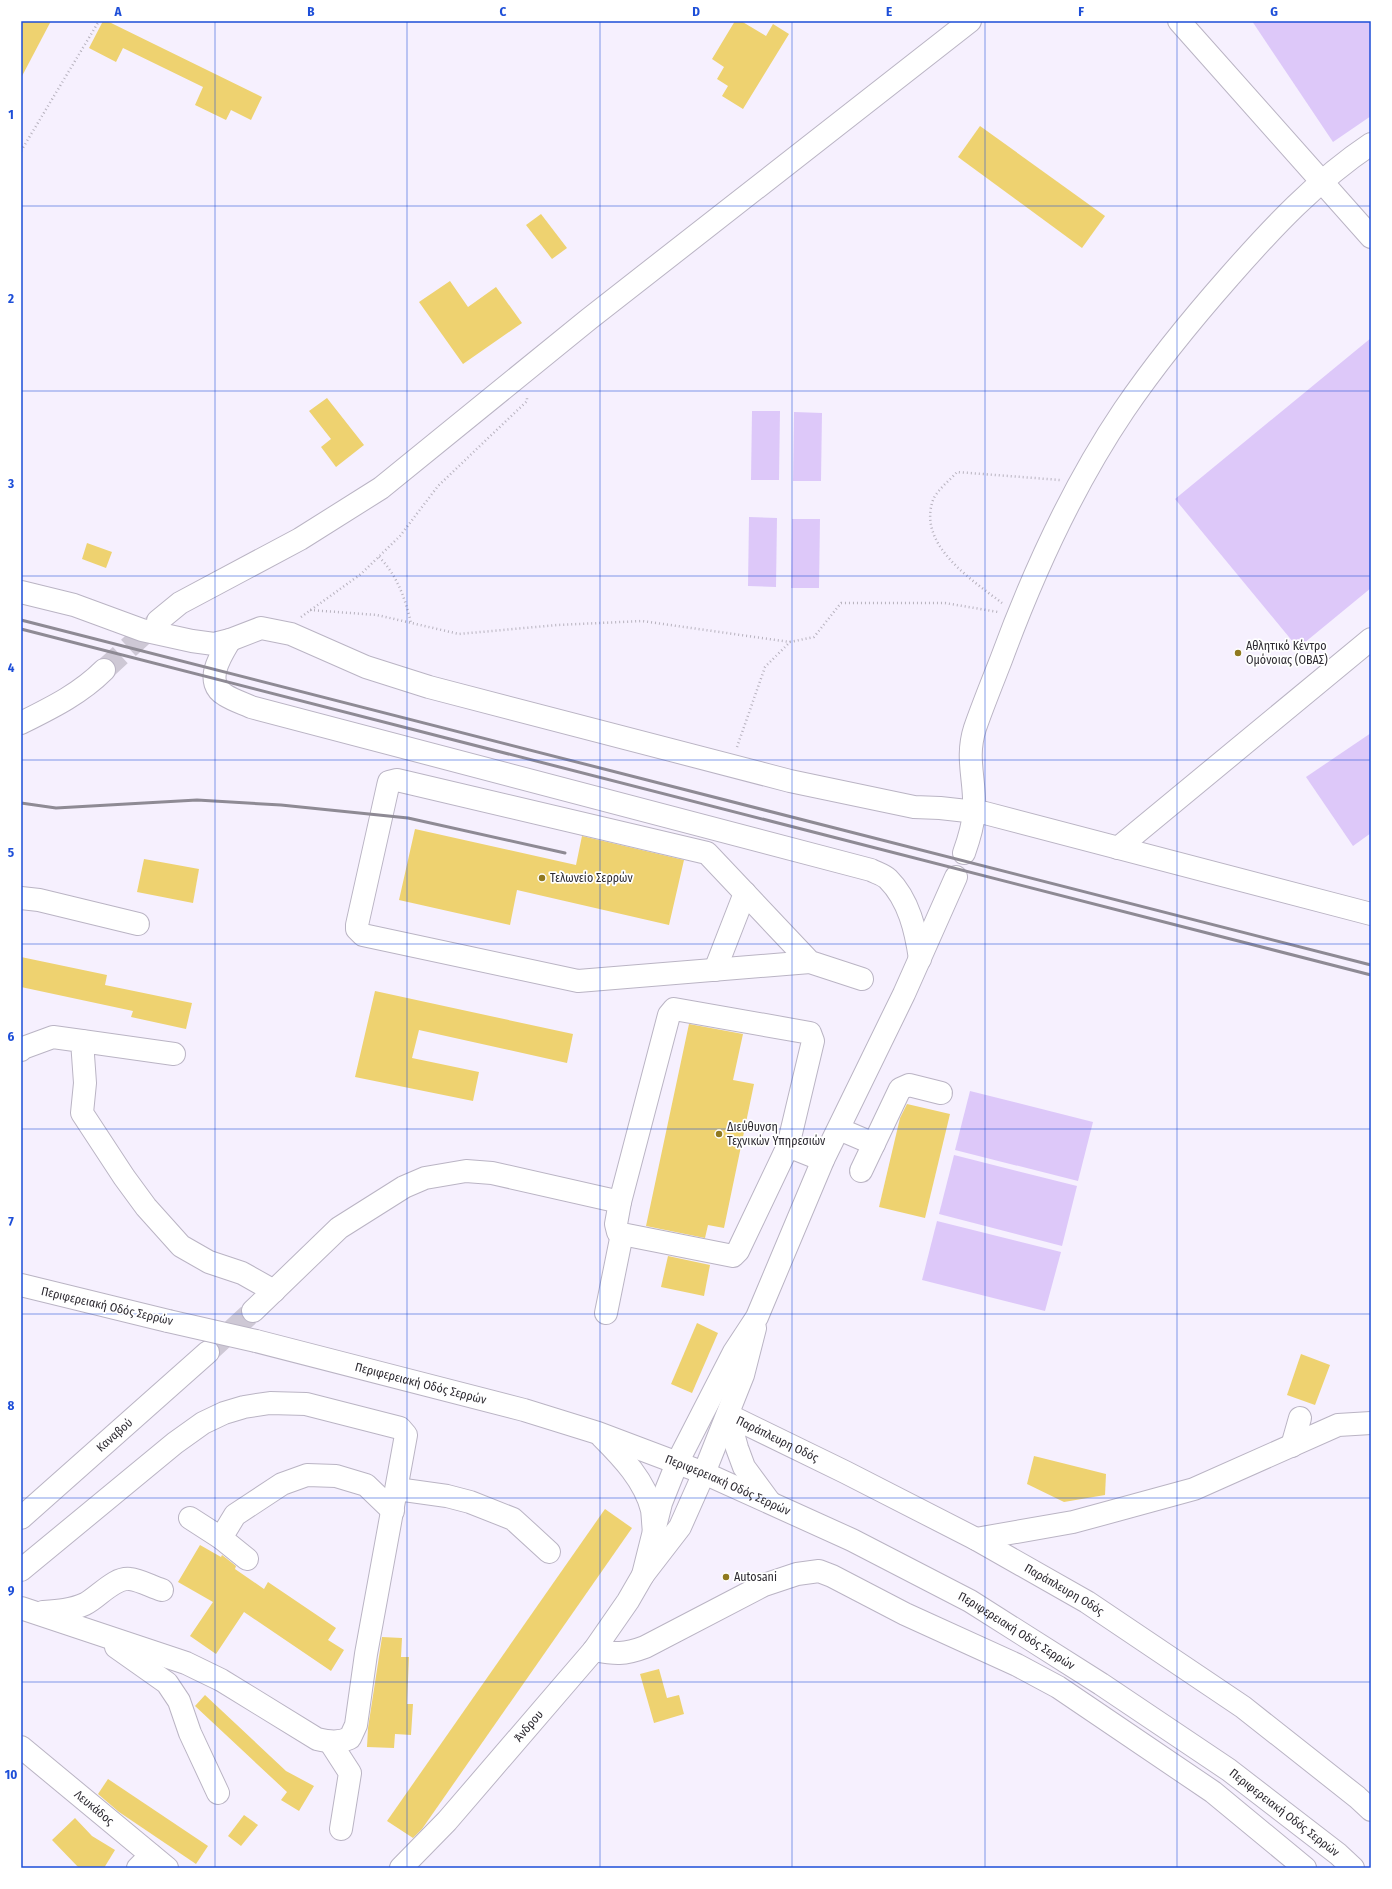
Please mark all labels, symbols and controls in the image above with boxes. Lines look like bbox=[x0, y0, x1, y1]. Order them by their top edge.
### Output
text: A bbox=[113, 4, 122, 19]
text: B bbox=[307, 4, 315, 19]
text: C bbox=[500, 4, 507, 19]
text: D bbox=[692, 4, 700, 19]
text: E bbox=[886, 4, 892, 19]
text: F bbox=[1078, 4, 1084, 19]
text: G bbox=[1270, 4, 1278, 19]
text: 1 bbox=[8, 107, 14, 122]
text: 2 bbox=[7, 291, 14, 306]
text: 3 bbox=[7, 476, 14, 491]
place label: Αθλητικό Κέντρο Ομόνοιας (ΟΒΑΣ) bbox=[1246, 639, 1328, 667]
marker: Αθλητικό Κέντρο Ομόνοιας (ΟΒΑΣ) bbox=[1233, 648, 1243, 658]
text: 4 bbox=[8, 660, 15, 675]
text: 5 bbox=[8, 845, 14, 860]
place label: Τελωνείο Σερρών bbox=[550, 871, 633, 885]
marker: Τελωνείο Σερρών bbox=[537, 873, 547, 883]
text: 6 bbox=[8, 1029, 15, 1044]
place label: Διεύθυνση Τεχνικών Υπηρεσιών bbox=[727, 1120, 826, 1148]
marker: Διεύθυνση Τεχνικών Υπηρεσιών bbox=[714, 1129, 724, 1139]
text: 7 bbox=[8, 1214, 14, 1229]
street label: Περιφερειακή Οδός Σερρών bbox=[40, 1284, 175, 1328]
street label: Περιφερειακή Οδός Σερρών bbox=[353, 1360, 489, 1407]
text: 8 bbox=[8, 1398, 15, 1413]
street label: Παράπλευρη Οδός bbox=[734, 1413, 821, 1465]
street label: Καναβού bbox=[94, 1415, 135, 1455]
street label: Περιφερειακή Οδός Σερρών bbox=[663, 1452, 793, 1518]
street label: Παράπλευρη Οδός bbox=[1022, 1561, 1107, 1618]
place label: Autosani bbox=[734, 1570, 777, 1584]
marker: Autosani bbox=[721, 1572, 731, 1582]
text: 9 bbox=[8, 1583, 15, 1598]
street label: Περιφερειακή Οδός Σερρών bbox=[956, 1589, 1078, 1673]
street label: Άνδρου bbox=[511, 1707, 546, 1745]
street label: Περιφερειακή Οδός Σερρών bbox=[1227, 1766, 1343, 1860]
text: 10 bbox=[5, 1767, 17, 1782]
street label: Λευκάδος bbox=[72, 1787, 117, 1828]

